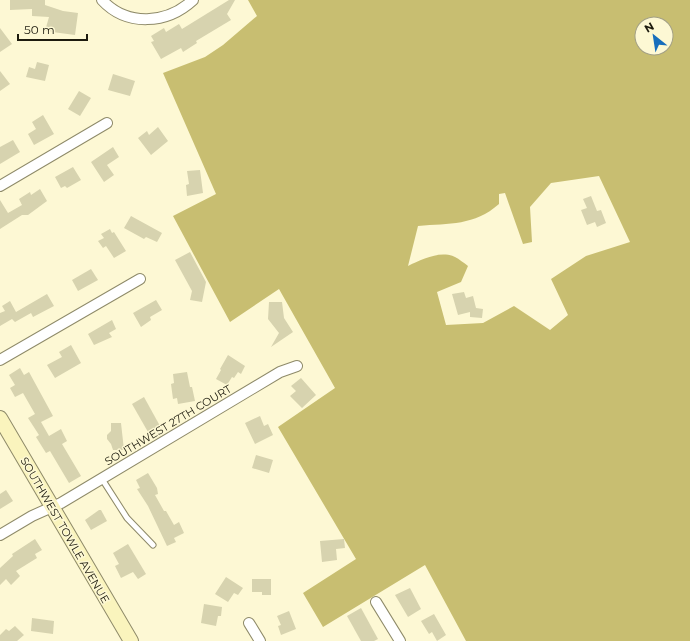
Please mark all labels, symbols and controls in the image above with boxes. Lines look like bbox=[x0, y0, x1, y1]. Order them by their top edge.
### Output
scale bar bbox=[18, 16, 87, 42]
north arrow bbox=[634, 16, 674, 56]
text: N bbox=[642, 19, 656, 36]
text: 50 m bbox=[24, 22, 55, 37]
street label: SOUTHWEST 27TH COURT bbox=[102, 381, 234, 468]
street label: SOUTHWEST TOWLE AVENUE bbox=[17, 455, 113, 605]

